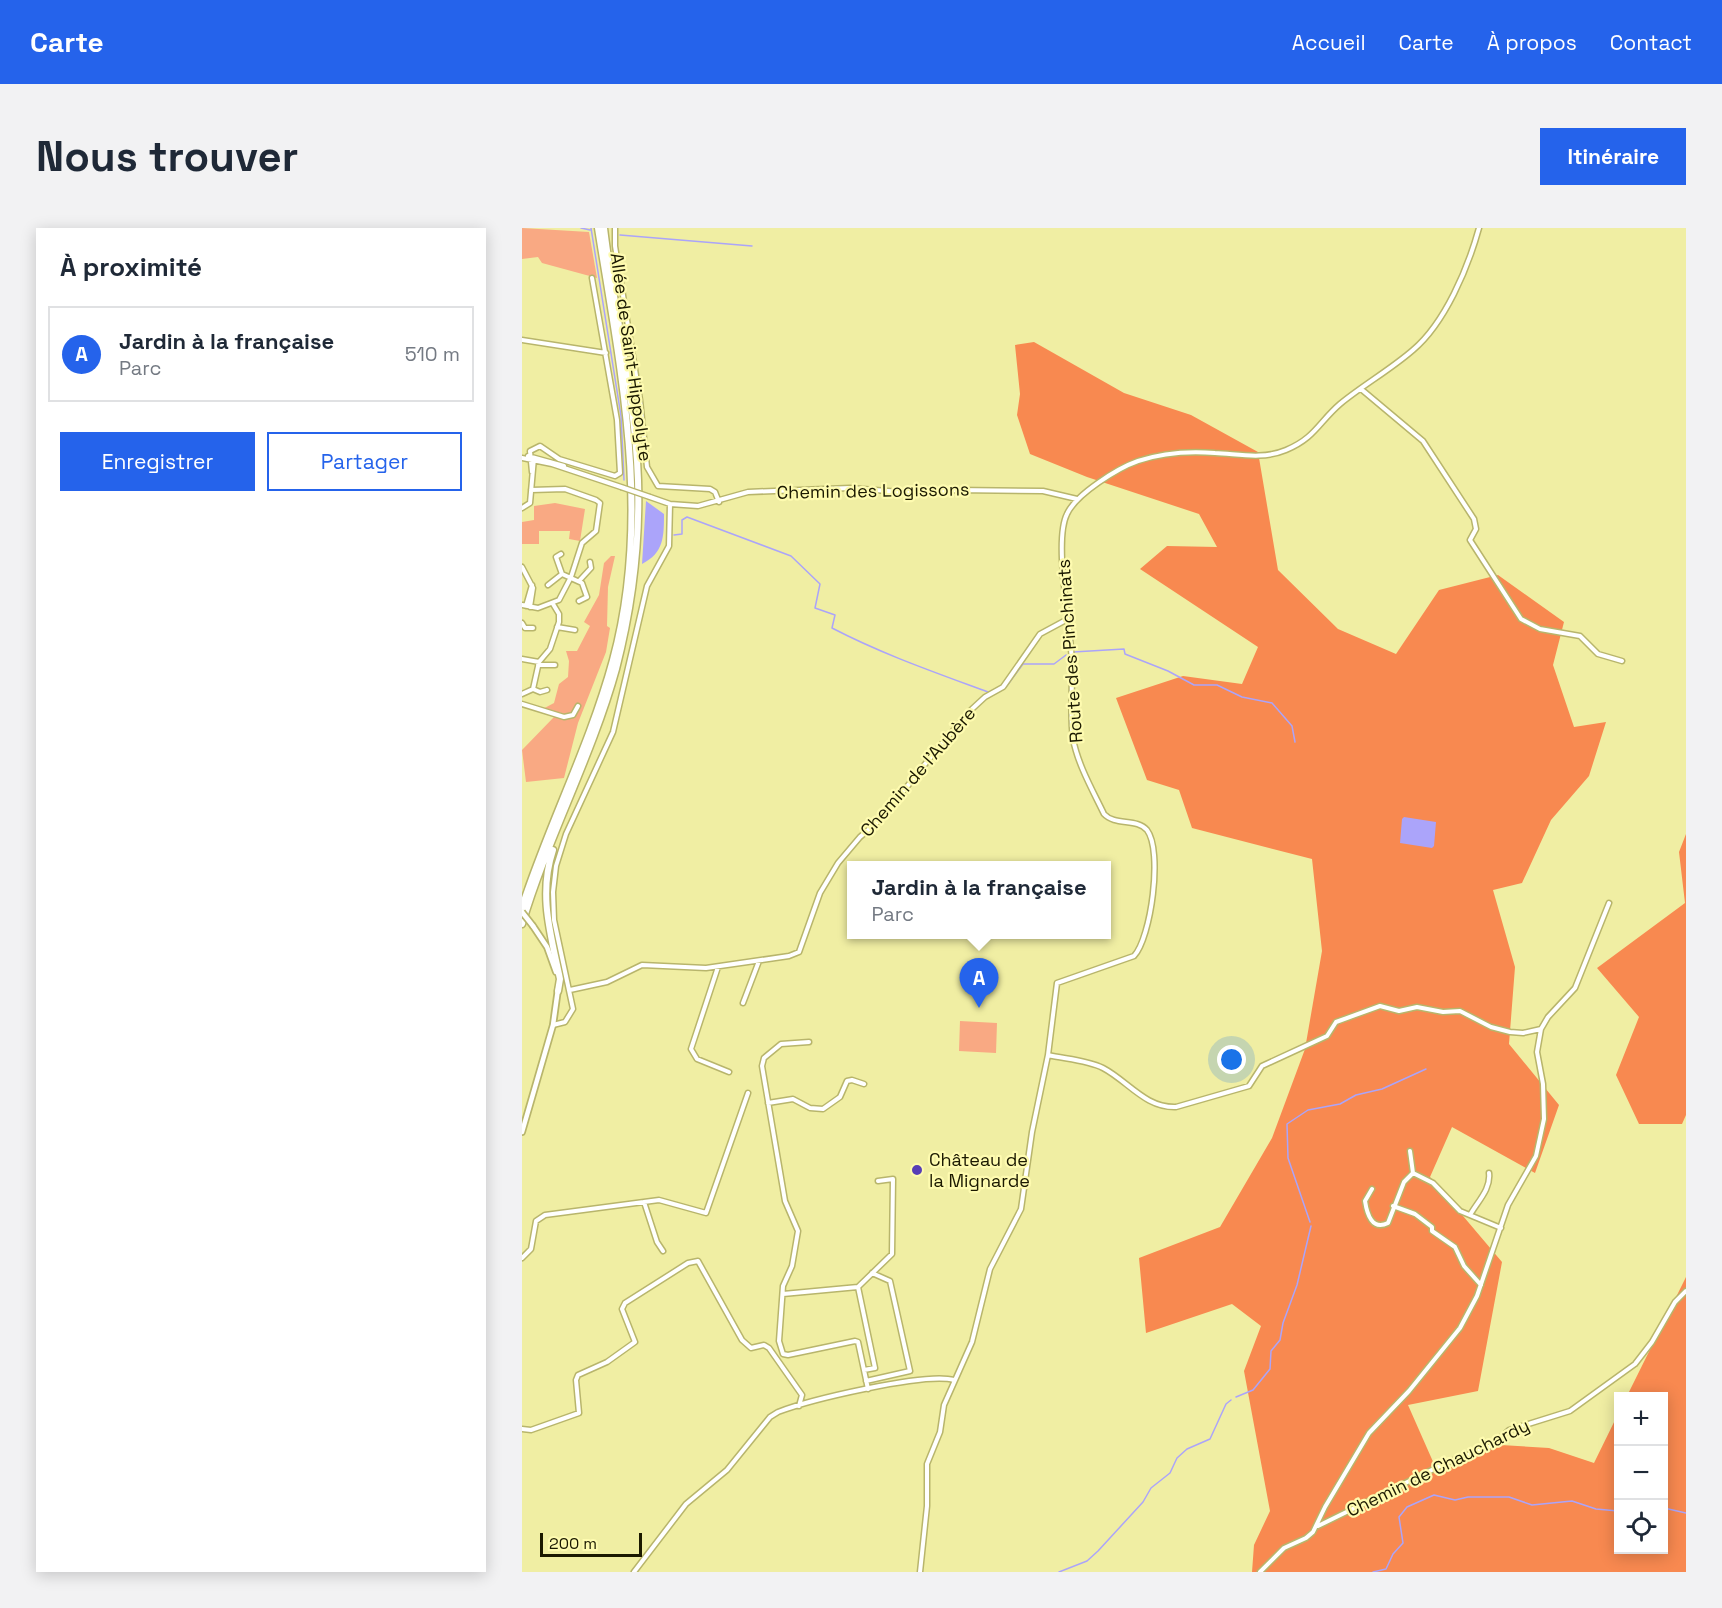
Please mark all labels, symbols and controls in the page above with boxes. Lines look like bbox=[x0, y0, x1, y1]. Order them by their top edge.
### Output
text: Carte bbox=[30, 24, 104, 60]
text: Accueil bbox=[1292, 29, 1366, 56]
text: Carte bbox=[1399, 29, 1454, 56]
text: À propos bbox=[1487, 29, 1577, 56]
text: Contact bbox=[1610, 29, 1692, 56]
button: Itinéraire bbox=[1540, 128, 1686, 185]
text: Nous trouver bbox=[36, 130, 298, 183]
text: À proximité bbox=[60, 250, 202, 284]
street label: Allée de Saint-Hippolyte bbox=[605, 251, 658, 463]
text: Jardin à la française bbox=[119, 327, 334, 355]
text: A bbox=[75, 341, 88, 367]
text: 510 m bbox=[405, 341, 460, 367]
text: Parc bbox=[119, 355, 161, 381]
button: Enregistrer bbox=[60, 432, 255, 491]
button: Partager bbox=[267, 432, 462, 491]
street label: Chemin des Logissons bbox=[776, 477, 969, 504]
street label: Route des Pinchinats bbox=[1052, 558, 1087, 744]
street label: Chemin de l'Aubère bbox=[855, 702, 980, 841]
popup bbox=[847, 861, 1111, 939]
text: Jardin à la française bbox=[871, 873, 1087, 901]
text: Parc bbox=[871, 901, 914, 927]
pin: A bbox=[960, 958, 998, 1008]
your location bbox=[1217, 1045, 1246, 1074]
place label: Château de la Mignarde bbox=[929, 1148, 1030, 1192]
marker: Château de la Mignarde bbox=[910, 1163, 924, 1177]
map controls bbox=[1614, 1392, 1668, 1554]
button: + bbox=[1614, 1392, 1668, 1446]
street label: Chemin de Chauchardy bbox=[1343, 1413, 1533, 1522]
button: − bbox=[1614, 1446, 1668, 1500]
button: locate bbox=[1614, 1500, 1668, 1554]
scale bar bbox=[540, 1530, 642, 1558]
text: 200 m bbox=[549, 1533, 597, 1554]

